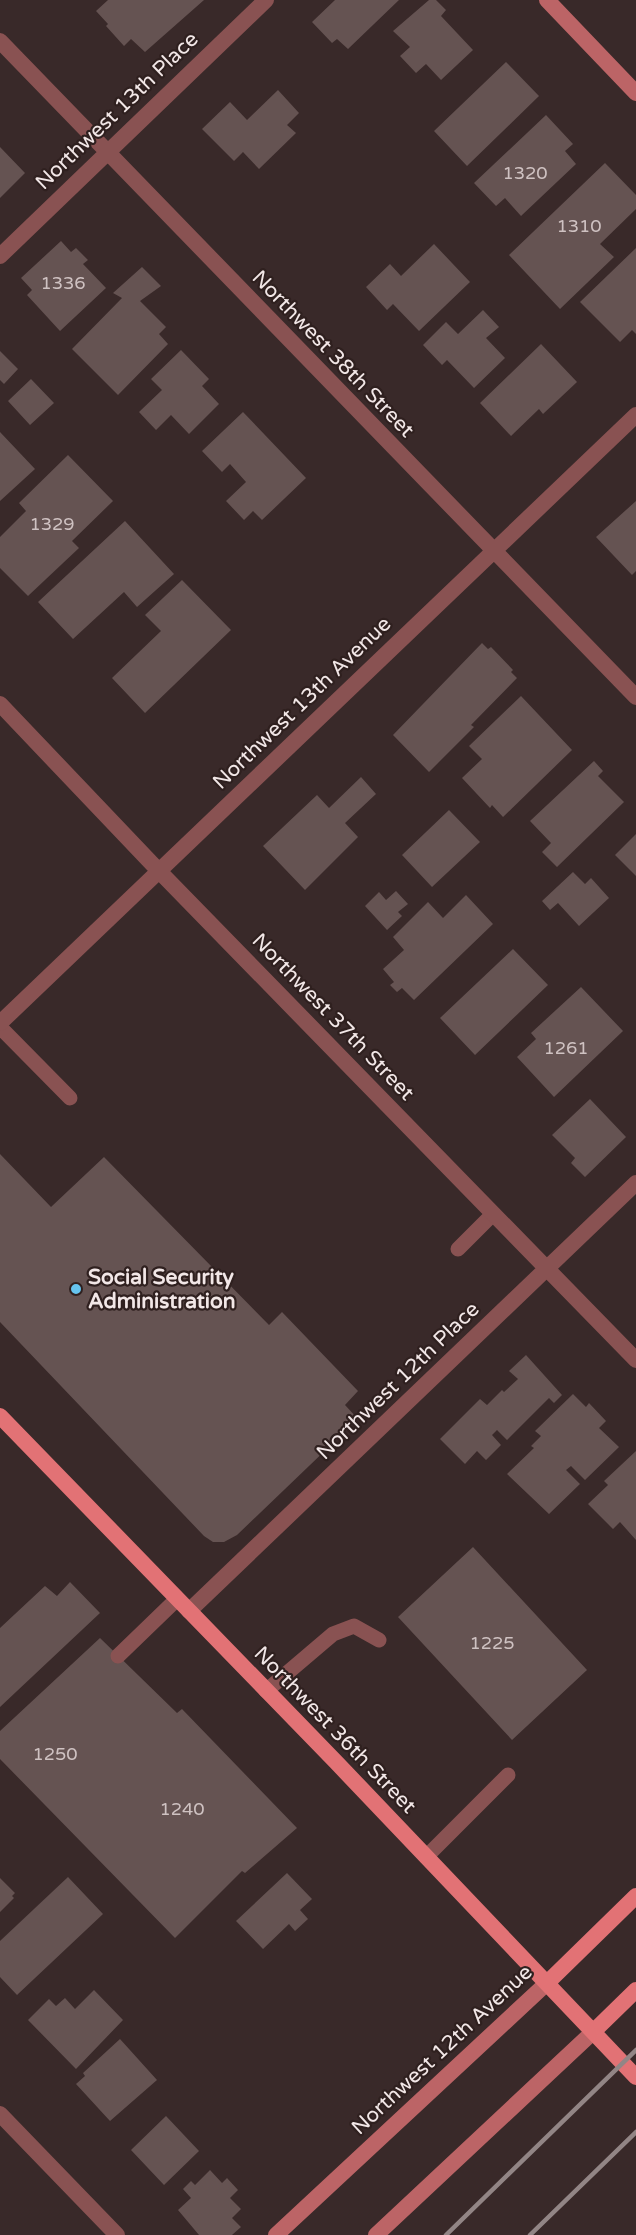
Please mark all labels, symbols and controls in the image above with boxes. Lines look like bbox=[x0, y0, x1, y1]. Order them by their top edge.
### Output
street label: Northwest 13th Place bbox=[30, 27, 204, 195]
house number: 1320 bbox=[502, 162, 548, 184]
house number: 1310 bbox=[556, 215, 602, 237]
street label: Northwest 38th Street bbox=[247, 265, 419, 443]
house number: 1336 bbox=[40, 272, 86, 294]
house number: 1329 bbox=[29, 513, 75, 535]
street label: Northwest 13th Avenue bbox=[208, 611, 396, 795]
street label: Northwest 37th Street bbox=[247, 928, 419, 1106]
house number: 1261 bbox=[543, 1037, 589, 1059]
place label: Social Security Administration bbox=[88, 1265, 236, 1314]
marker: Social Security Administration bbox=[69, 1282, 83, 1296]
street label: Northwest 12th Place bbox=[311, 1297, 485, 1465]
house number: 1225 bbox=[469, 1632, 515, 1654]
street label: Northwest 36th Street bbox=[249, 1641, 421, 1819]
house number: 1250 bbox=[32, 1743, 78, 1765]
house number: 1240 bbox=[159, 1798, 205, 1820]
street label: Northwest 12th Avenue bbox=[347, 1960, 538, 2140]

